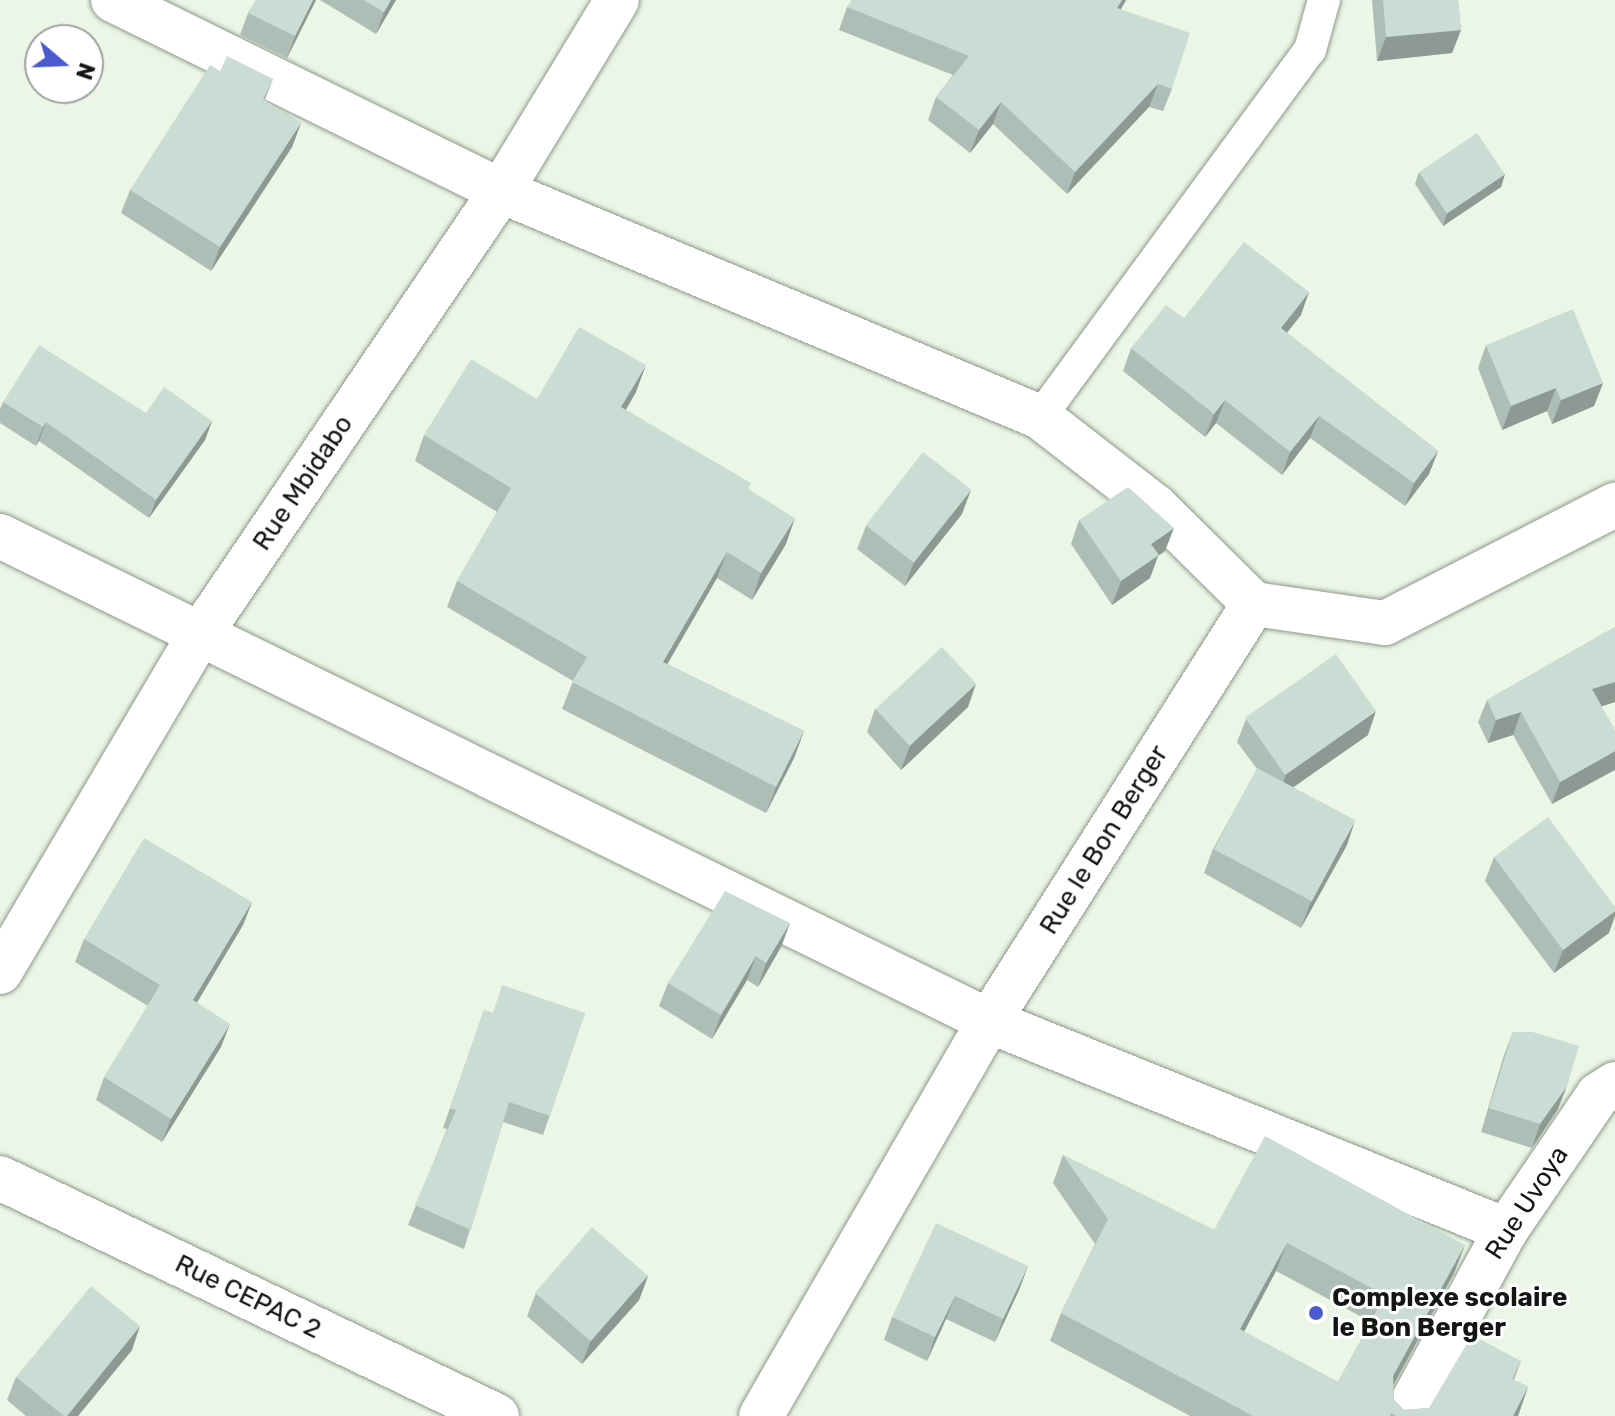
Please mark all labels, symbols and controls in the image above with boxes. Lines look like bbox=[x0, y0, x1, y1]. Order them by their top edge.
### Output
north arrow bbox=[24, 24, 104, 104]
text: N bbox=[70, 59, 101, 83]
street label: Rue Mbidabo bbox=[246, 410, 360, 556]
street label: Rue le Bon Berger bbox=[1033, 740, 1175, 940]
street label: Rue Uvoya bbox=[1479, 1141, 1575, 1265]
street label: Rue CEPAC 2 bbox=[170, 1248, 326, 1346]
place label: Complexe scolaire le Bon Berger bbox=[1332, 1282, 1567, 1344]
marker: Complexe scolaire le Bon Berger bbox=[1307, 1304, 1325, 1322]

